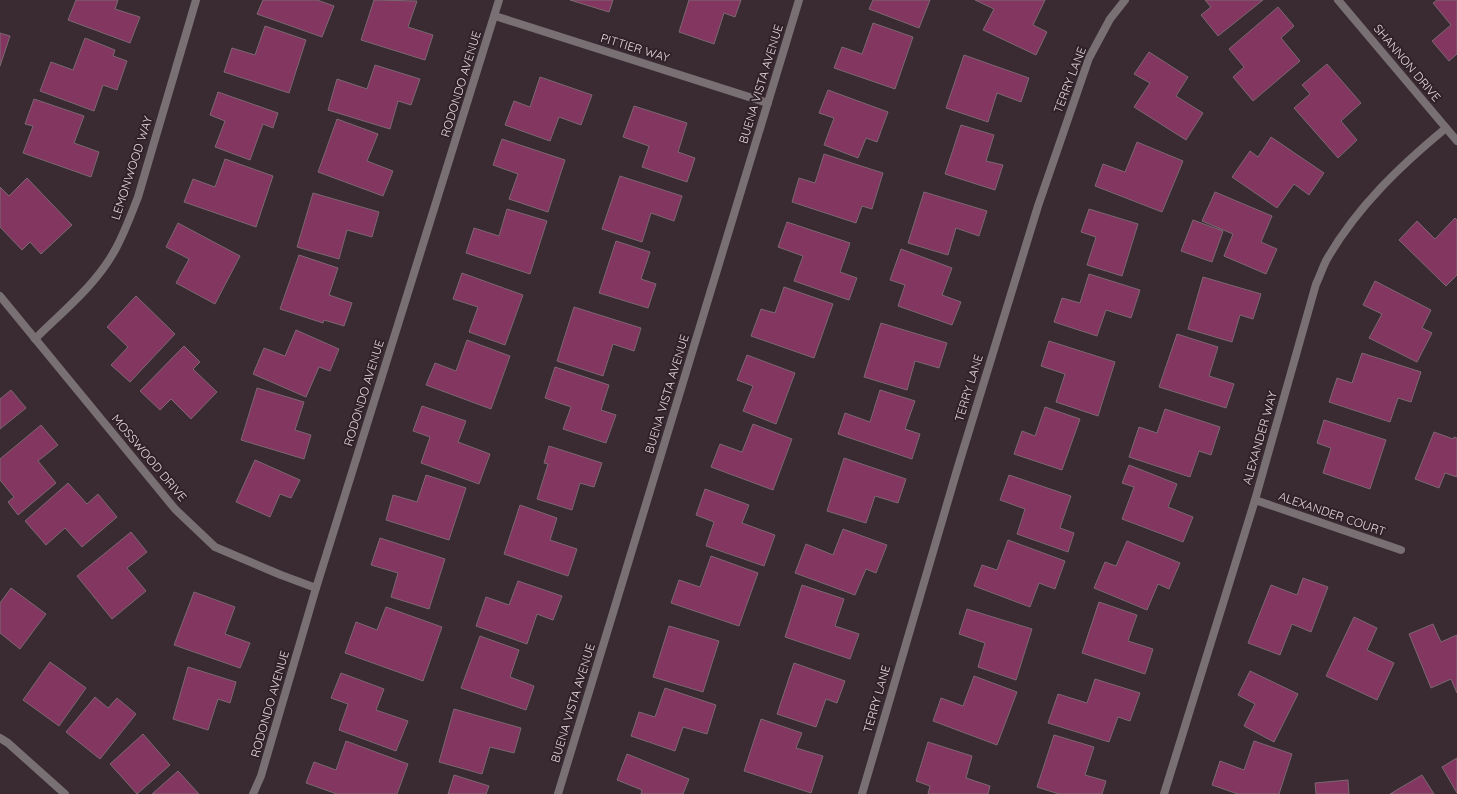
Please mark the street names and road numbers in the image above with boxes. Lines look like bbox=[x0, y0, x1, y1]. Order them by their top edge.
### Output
street label: SHANNON DRIVE bbox=[1371, 21, 1444, 105]
street label: BUENA VISTA AVENUE bbox=[735, 22, 786, 145]
street label: RODONDO AVENUE bbox=[437, 29, 484, 139]
street label: PITTIER WAY bbox=[599, 30, 672, 65]
street label: TERRY LANE bbox=[1050, 44, 1089, 115]
street label: LEMONWOOD WAY bbox=[108, 114, 155, 222]
street label: BUENA VISTA AVENUE bbox=[641, 332, 692, 455]
street label: RODONDO AVENUE bbox=[340, 338, 387, 448]
street label: TERRY LANE bbox=[951, 352, 986, 423]
street label: ALEXANDER WAY bbox=[1239, 389, 1280, 486]
street label: MOSSWOOD DRIVE bbox=[109, 411, 190, 504]
street label: ALEXANDER COURT bbox=[1277, 488, 1388, 539]
street label: BUENA VISTA AVENUE bbox=[547, 641, 598, 764]
street label: RODONDO AVENUE bbox=[247, 649, 292, 759]
street label: TERRY LANE bbox=[860, 663, 893, 734]

